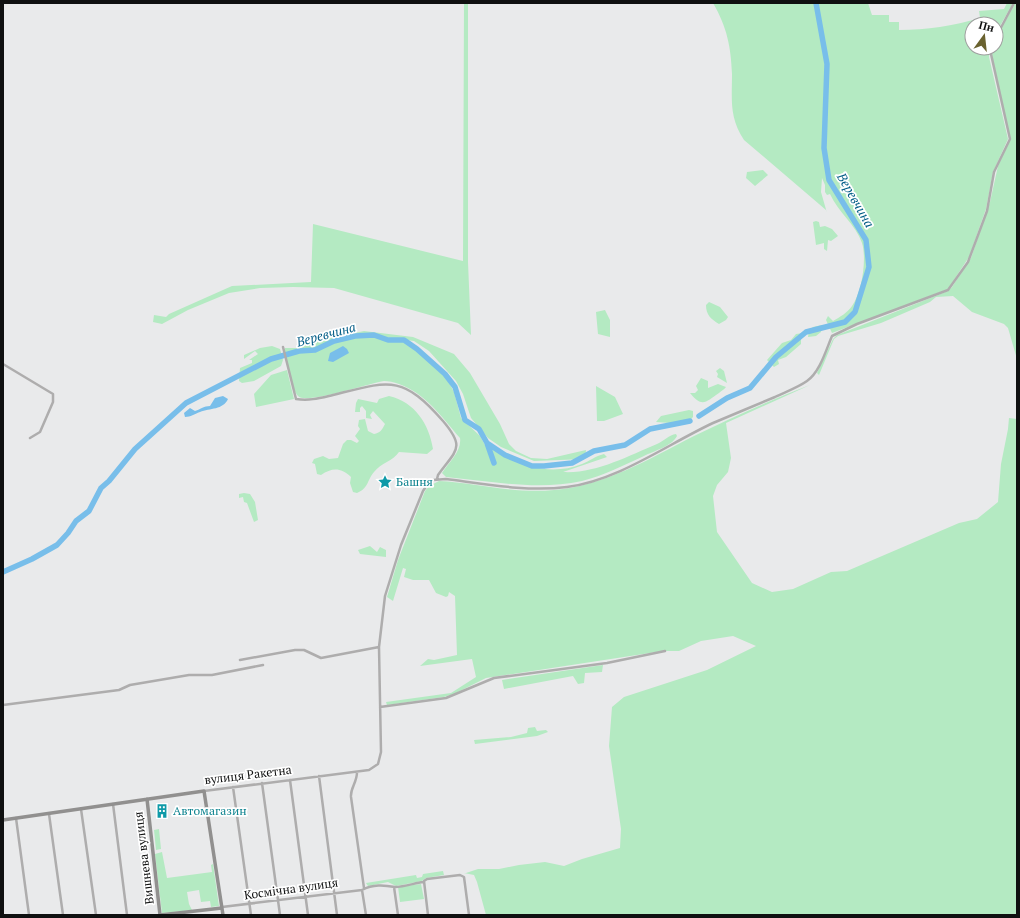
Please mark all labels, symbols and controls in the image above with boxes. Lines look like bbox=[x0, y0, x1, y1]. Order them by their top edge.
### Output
north arrow bbox=[964, 16, 1004, 56]
text: Пн bbox=[977, 18, 996, 35]
water label: Веревчина bbox=[833, 168, 879, 231]
water label: Веревчина bbox=[293, 317, 358, 351]
place icon: Башня bbox=[377, 474, 393, 490]
place label: Башня bbox=[396, 474, 433, 489]
street label: вулиця Ракетна bbox=[204, 762, 292, 787]
building icon: Автомагазин bbox=[154, 803, 170, 819]
place label: Автомагазин bbox=[173, 803, 247, 818]
street label: Вишнева вулиця bbox=[130, 811, 157, 905]
street label: Космічна вулиця bbox=[243, 874, 339, 903]

